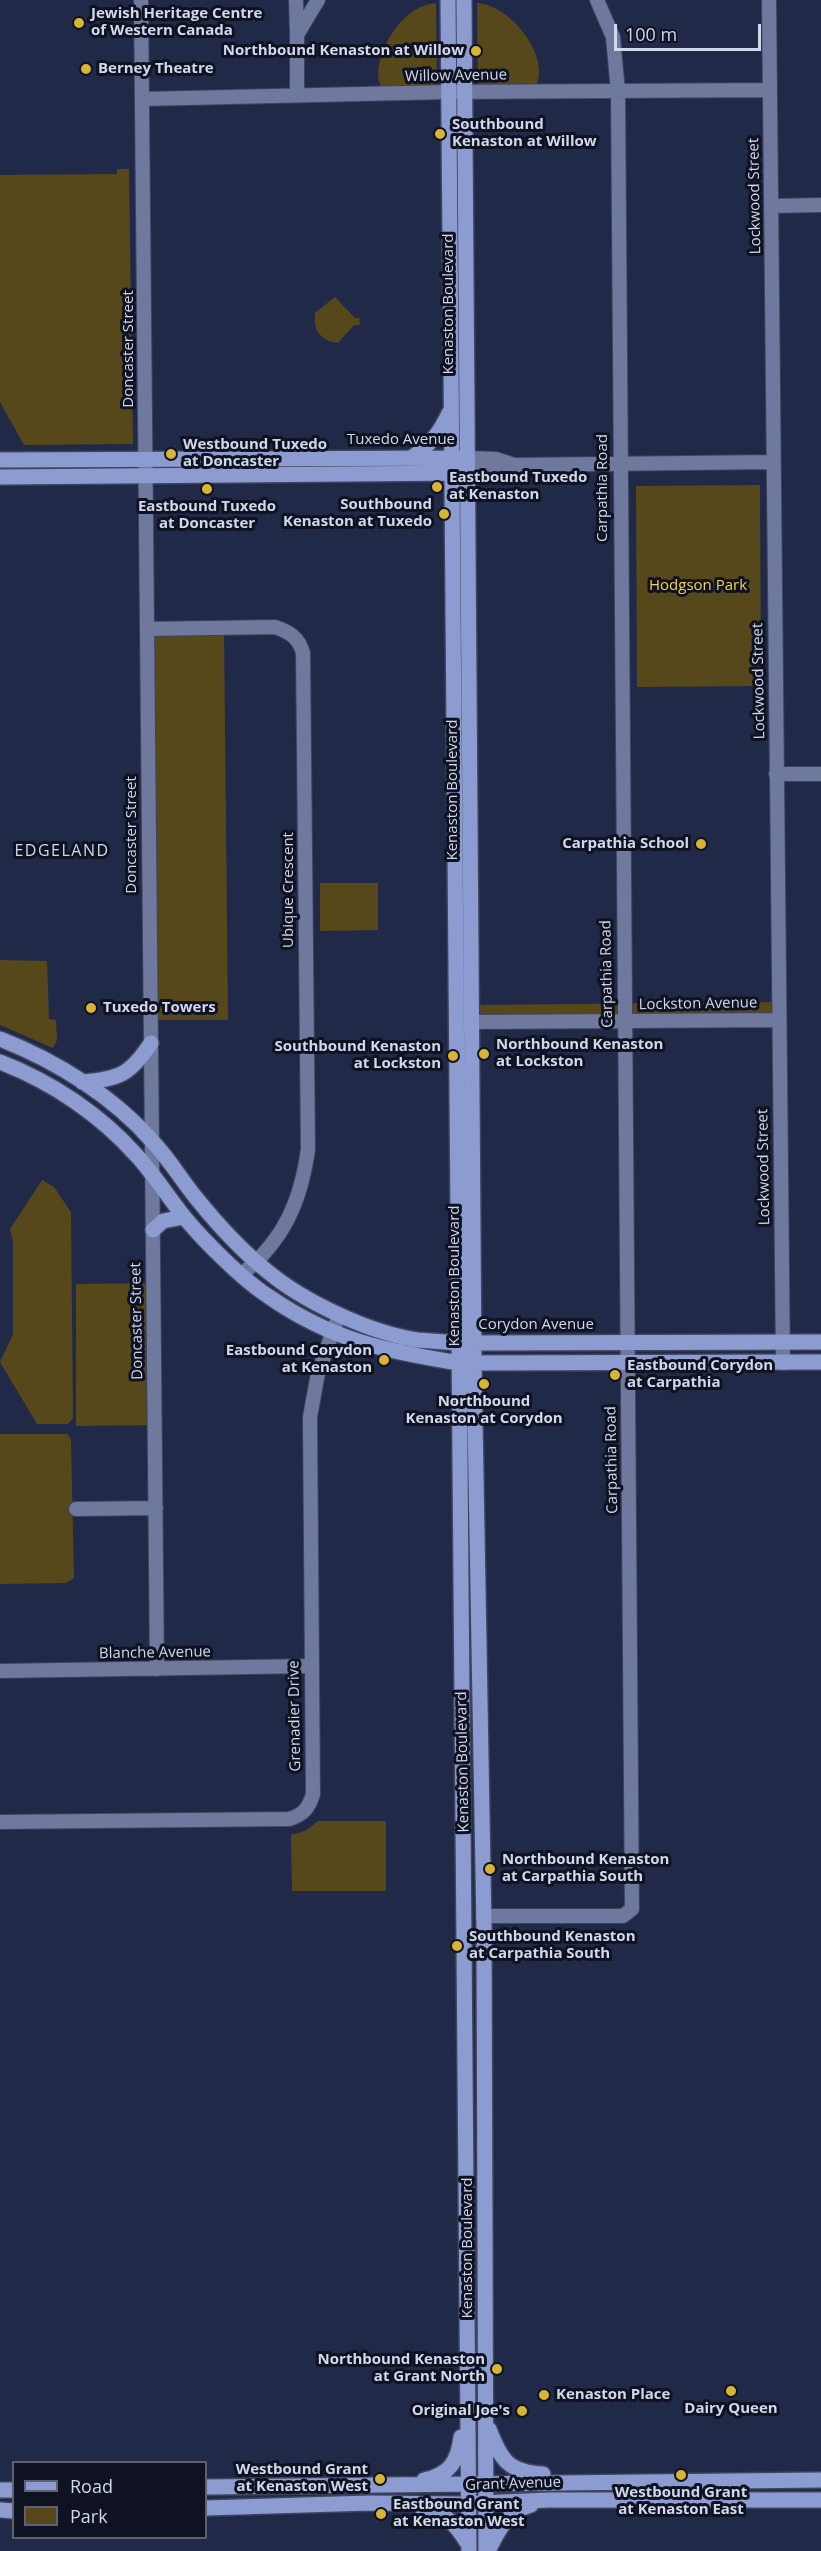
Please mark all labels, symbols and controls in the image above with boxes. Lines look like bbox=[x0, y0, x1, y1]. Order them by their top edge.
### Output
place label: Jewish Heritage Centre of Western Canada bbox=[91, 5, 262, 40]
scale bar bbox=[617, 12, 764, 50]
marker: Jewish Heritage Centre of Western Canada bbox=[72, 16, 86, 30]
text: 100 m bbox=[625, 22, 677, 46]
place label: Northbound Kenaston at Willow bbox=[223, 42, 464, 60]
marker: Northbound Kenaston at Willow bbox=[469, 44, 483, 58]
place label: Berney Theatre bbox=[98, 60, 214, 78]
marker: Berney Theatre bbox=[79, 62, 93, 76]
street label: Willow Avenue bbox=[405, 66, 507, 86]
place label: Southbound Kenaston at Willow bbox=[452, 116, 597, 151]
marker: Southbound Kenaston at Willow bbox=[433, 127, 447, 141]
street label: Lockwood Street bbox=[745, 138, 765, 254]
street label: Kenaston Boulevard bbox=[440, 233, 458, 375]
street label: Doncaster Street bbox=[120, 290, 138, 408]
street label: Tuxedo Avenue bbox=[347, 431, 455, 449]
street label: Carpathia Road bbox=[594, 434, 612, 542]
place label: Westbound Tuxedo at Doncaster bbox=[183, 436, 327, 471]
marker: Westbound Tuxedo at Doncaster bbox=[164, 447, 178, 461]
place label: Eastbound Tuxedo at Kenaston bbox=[449, 469, 587, 504]
marker: Eastbound Tuxedo at Kenaston bbox=[430, 480, 444, 494]
marker: Eastbound Tuxedo at Doncaster bbox=[200, 482, 214, 496]
place label: Southbound Kenaston at Tuxedo bbox=[283, 496, 432, 531]
place label: Eastbound Tuxedo at Doncaster bbox=[138, 498, 276, 533]
marker: Southbound Kenaston at Tuxedo bbox=[437, 507, 451, 521]
park label: Hodgson Park bbox=[649, 577, 747, 595]
street label: Lockwood Street bbox=[749, 623, 769, 739]
street label: Kenaston Boulevard bbox=[444, 719, 462, 861]
street label: Doncaster Street bbox=[123, 776, 141, 894]
street label: Ubique Crescent bbox=[280, 832, 298, 948]
place label: Carpathia School bbox=[562, 835, 689, 853]
marker: Carpathia School bbox=[694, 837, 708, 851]
district label: EDGELAND bbox=[14, 841, 110, 861]
street label: Carpathia Road bbox=[597, 920, 617, 1028]
street label: Lockston Avenue bbox=[638, 994, 758, 1014]
place label: Tuxedo Towers bbox=[103, 999, 216, 1017]
marker: Tuxedo Towers bbox=[84, 1001, 98, 1015]
place label: Northbound Kenaston at Lockston bbox=[496, 1036, 663, 1071]
place label: Southbound Kenaston at Lockston bbox=[274, 1038, 441, 1073]
marker: Northbound Kenaston at Lockston bbox=[477, 1047, 491, 1061]
marker: Southbound Kenaston at Lockston bbox=[446, 1049, 460, 1063]
street label: Lockwood Street bbox=[754, 1109, 774, 1225]
street label: Kenaston Boulevard bbox=[446, 1205, 464, 1347]
street label: Doncaster Street bbox=[127, 1262, 147, 1380]
street label: Corydon Avenue bbox=[478, 1316, 594, 1334]
place label: Eastbound Corydon at Kenaston bbox=[226, 1342, 372, 1377]
marker: Eastbound Corydon at Kenaston bbox=[377, 1353, 391, 1367]
place label: Eastbound Corydon at Carpathia bbox=[627, 1357, 773, 1392]
marker: Eastbound Corydon at Carpathia bbox=[608, 1368, 622, 1382]
marker: Northbound Kenaston at Corydon bbox=[477, 1377, 491, 1391]
place label: Northbound Kenaston at Corydon bbox=[405, 1393, 563, 1428]
street label: Carpathia Road bbox=[602, 1406, 622, 1514]
street label: Blanche Avenue bbox=[99, 1643, 211, 1663]
street label: Grenadier Drive bbox=[285, 1660, 305, 1772]
street label: Kenaston Boulevard bbox=[453, 1691, 473, 1833]
place label: Northbound Kenaston at Carpathia South bbox=[502, 1851, 669, 1886]
marker: Northbound Kenaston at Carpathia South bbox=[483, 1862, 497, 1876]
place label: Southbound Kenaston at Carpathia South bbox=[469, 1928, 636, 1963]
marker: Southbound Kenaston at Carpathia South bbox=[450, 1939, 464, 1953]
street label: Kenaston Boulevard bbox=[459, 2177, 477, 2319]
place label: Northbound Kenaston at Grant North bbox=[318, 2351, 485, 2386]
marker: Northbound Kenaston at Grant North bbox=[490, 2362, 504, 2376]
marker: Dairy Queen bbox=[724, 2384, 738, 2398]
place label: Kenaston Place bbox=[556, 2386, 670, 2404]
marker: Kenaston Place bbox=[537, 2388, 551, 2402]
place label: Dairy Queen bbox=[684, 2400, 778, 2418]
place label: Original Joe's bbox=[412, 2402, 510, 2420]
marker: Original Joe's bbox=[515, 2404, 529, 2418]
legend bbox=[12, 2461, 207, 2539]
place label: Westbound Grant at Kenaston West bbox=[236, 2461, 368, 2496]
marker: Westbound Grant at Kenaston East bbox=[674, 2468, 688, 2482]
marker: Westbound Grant at Kenaston West bbox=[373, 2472, 387, 2486]
street label: Grant Avenue bbox=[465, 2473, 561, 2495]
text: Road bbox=[70, 2474, 113, 2498]
place label: Westbound Grant at Kenaston East bbox=[615, 2484, 747, 2519]
place label: Eastbound Grant at Kenaston West bbox=[393, 2496, 525, 2531]
text: Park bbox=[70, 2504, 108, 2528]
marker: Eastbound Grant at Kenaston West bbox=[374, 2507, 388, 2521]

